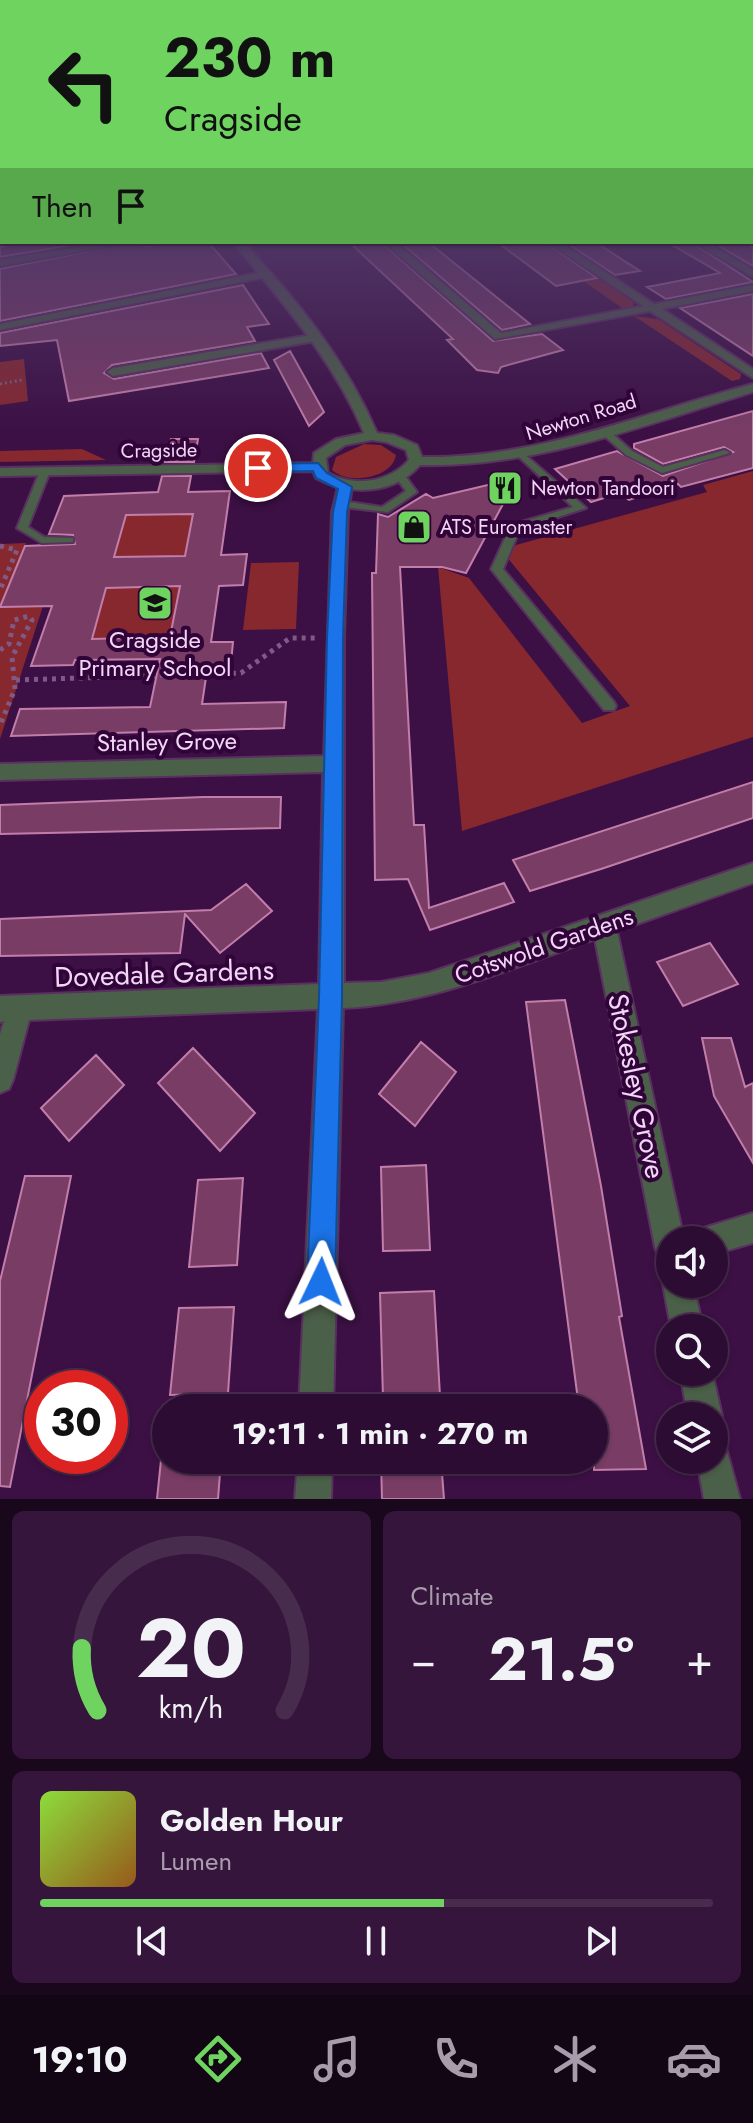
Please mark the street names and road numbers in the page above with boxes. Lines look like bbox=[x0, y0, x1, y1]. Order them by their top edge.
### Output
street label: Newton Road bbox=[522, 387, 640, 448]
street label: Cragside bbox=[120, 435, 198, 466]
street label: Stanley Grove bbox=[97, 723, 237, 760]
street label: Cotswold Gardens bbox=[450, 899, 638, 993]
street label: Dovedale Gardens bbox=[53, 949, 275, 998]
street label: Stokesley Grove bbox=[597, 990, 676, 1182]

